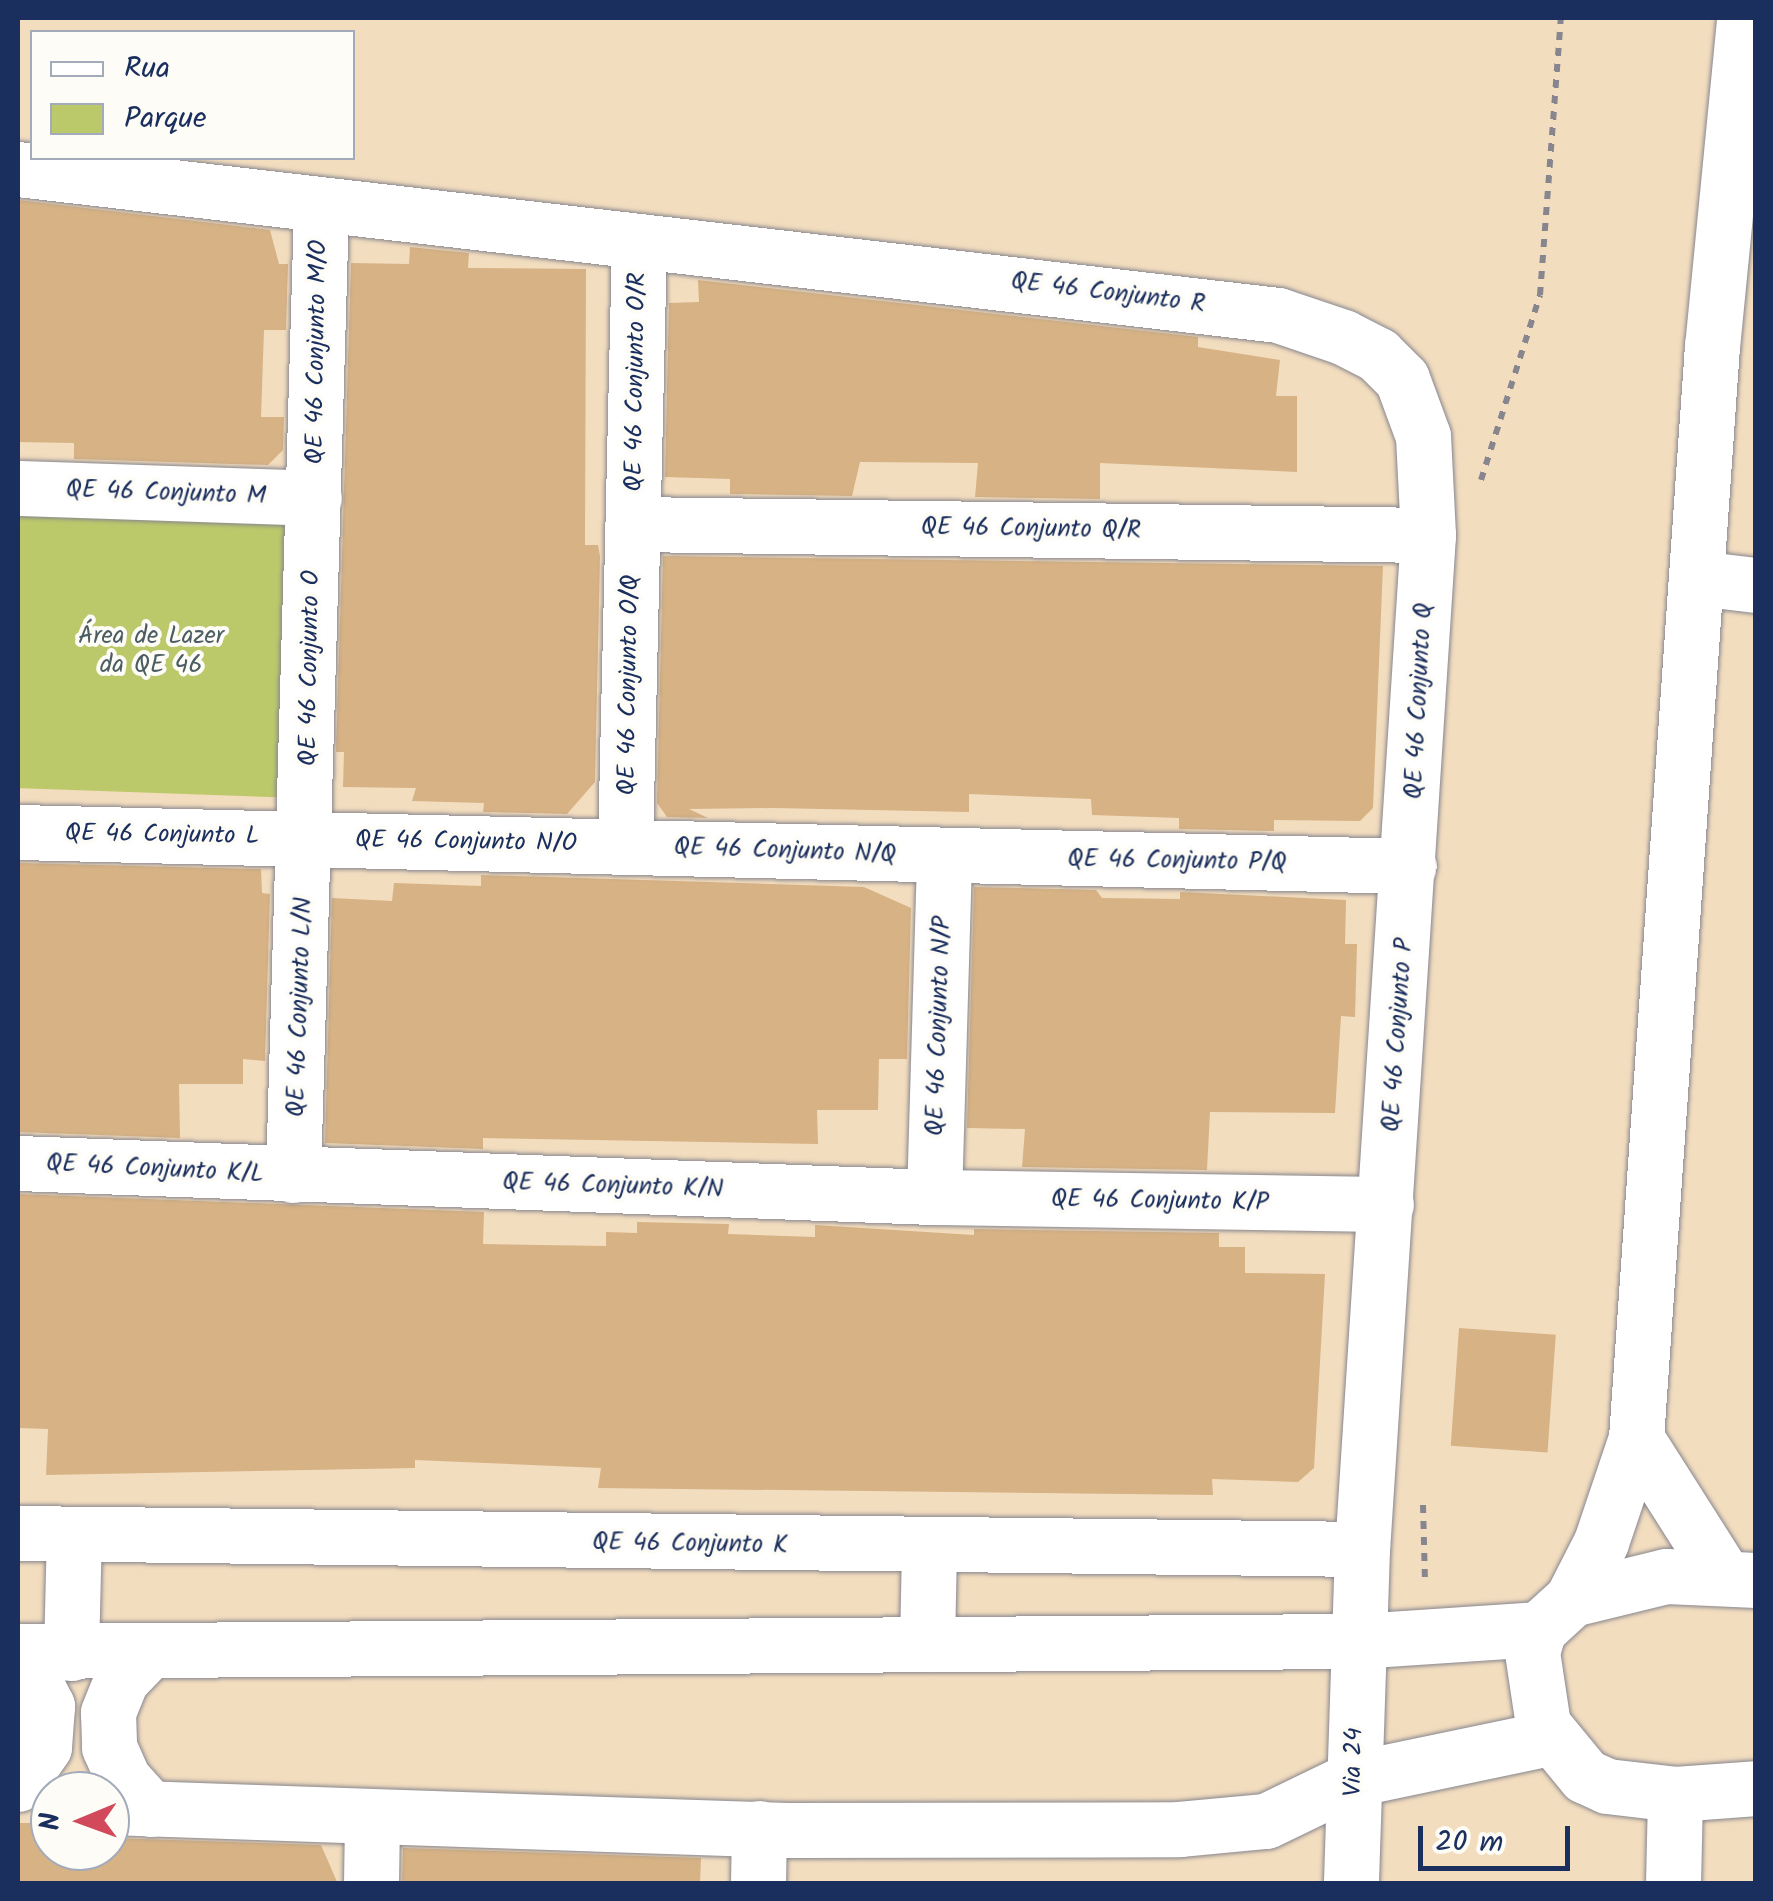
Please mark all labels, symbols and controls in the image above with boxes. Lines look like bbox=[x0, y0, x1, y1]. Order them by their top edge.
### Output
legend bbox=[30, 30, 355, 160]
text: Rua bbox=[124, 45, 170, 93]
text: Parque bbox=[124, 95, 206, 143]
street label: QE 46 Conjunto M/O bbox=[300, 239, 334, 465]
street label: QE 46 Conjunto R bbox=[1009, 266, 1207, 320]
street label: QE 46 Conjunto O/R bbox=[619, 272, 653, 492]
street label: QE 46 Conjunto M bbox=[65, 475, 267, 511]
street label: QE 46 Conjunto Q/R bbox=[921, 512, 1141, 546]
street label: QE 46 Conjunto O bbox=[293, 570, 327, 766]
street label: QE 46 Conjunto O/Q bbox=[612, 574, 646, 796]
street label: QE 46 Conjunto Q bbox=[1399, 602, 1439, 800]
park label: Área de Lazer da QE 46 bbox=[78, 622, 224, 681]
street label: QE 46 Conjunto L bbox=[65, 818, 259, 852]
street label: QE 46 Conjunto N/O bbox=[355, 825, 577, 859]
street label: QE 46 Conjunto N/Q bbox=[673, 832, 897, 870]
street label: QE 46 Conjunto P/Q bbox=[1067, 844, 1287, 878]
street label: QE 46 Conjunto L/N bbox=[281, 896, 319, 1118]
street label: QE 46 Conjunto N/P bbox=[920, 916, 958, 1136]
street label: QE 46 Conjunto P bbox=[1376, 937, 1420, 1133]
street label: QE 46 Conjunto K/L bbox=[45, 1148, 265, 1190]
street label: QE 46 Conjunto K/N bbox=[502, 1167, 724, 1205]
street label: QE 46 Conjunto K/P bbox=[1051, 1184, 1269, 1218]
street label: QE 46 Conjunto K bbox=[592, 1527, 788, 1561]
street label: Via 24 bbox=[1338, 1727, 1370, 1797]
north arrow bbox=[30, 1771, 130, 1871]
scale bar bbox=[1423, 1806, 1576, 1868]
text: N bbox=[29, 1812, 74, 1831]
text: 20 m bbox=[1435, 1819, 1503, 1867]

